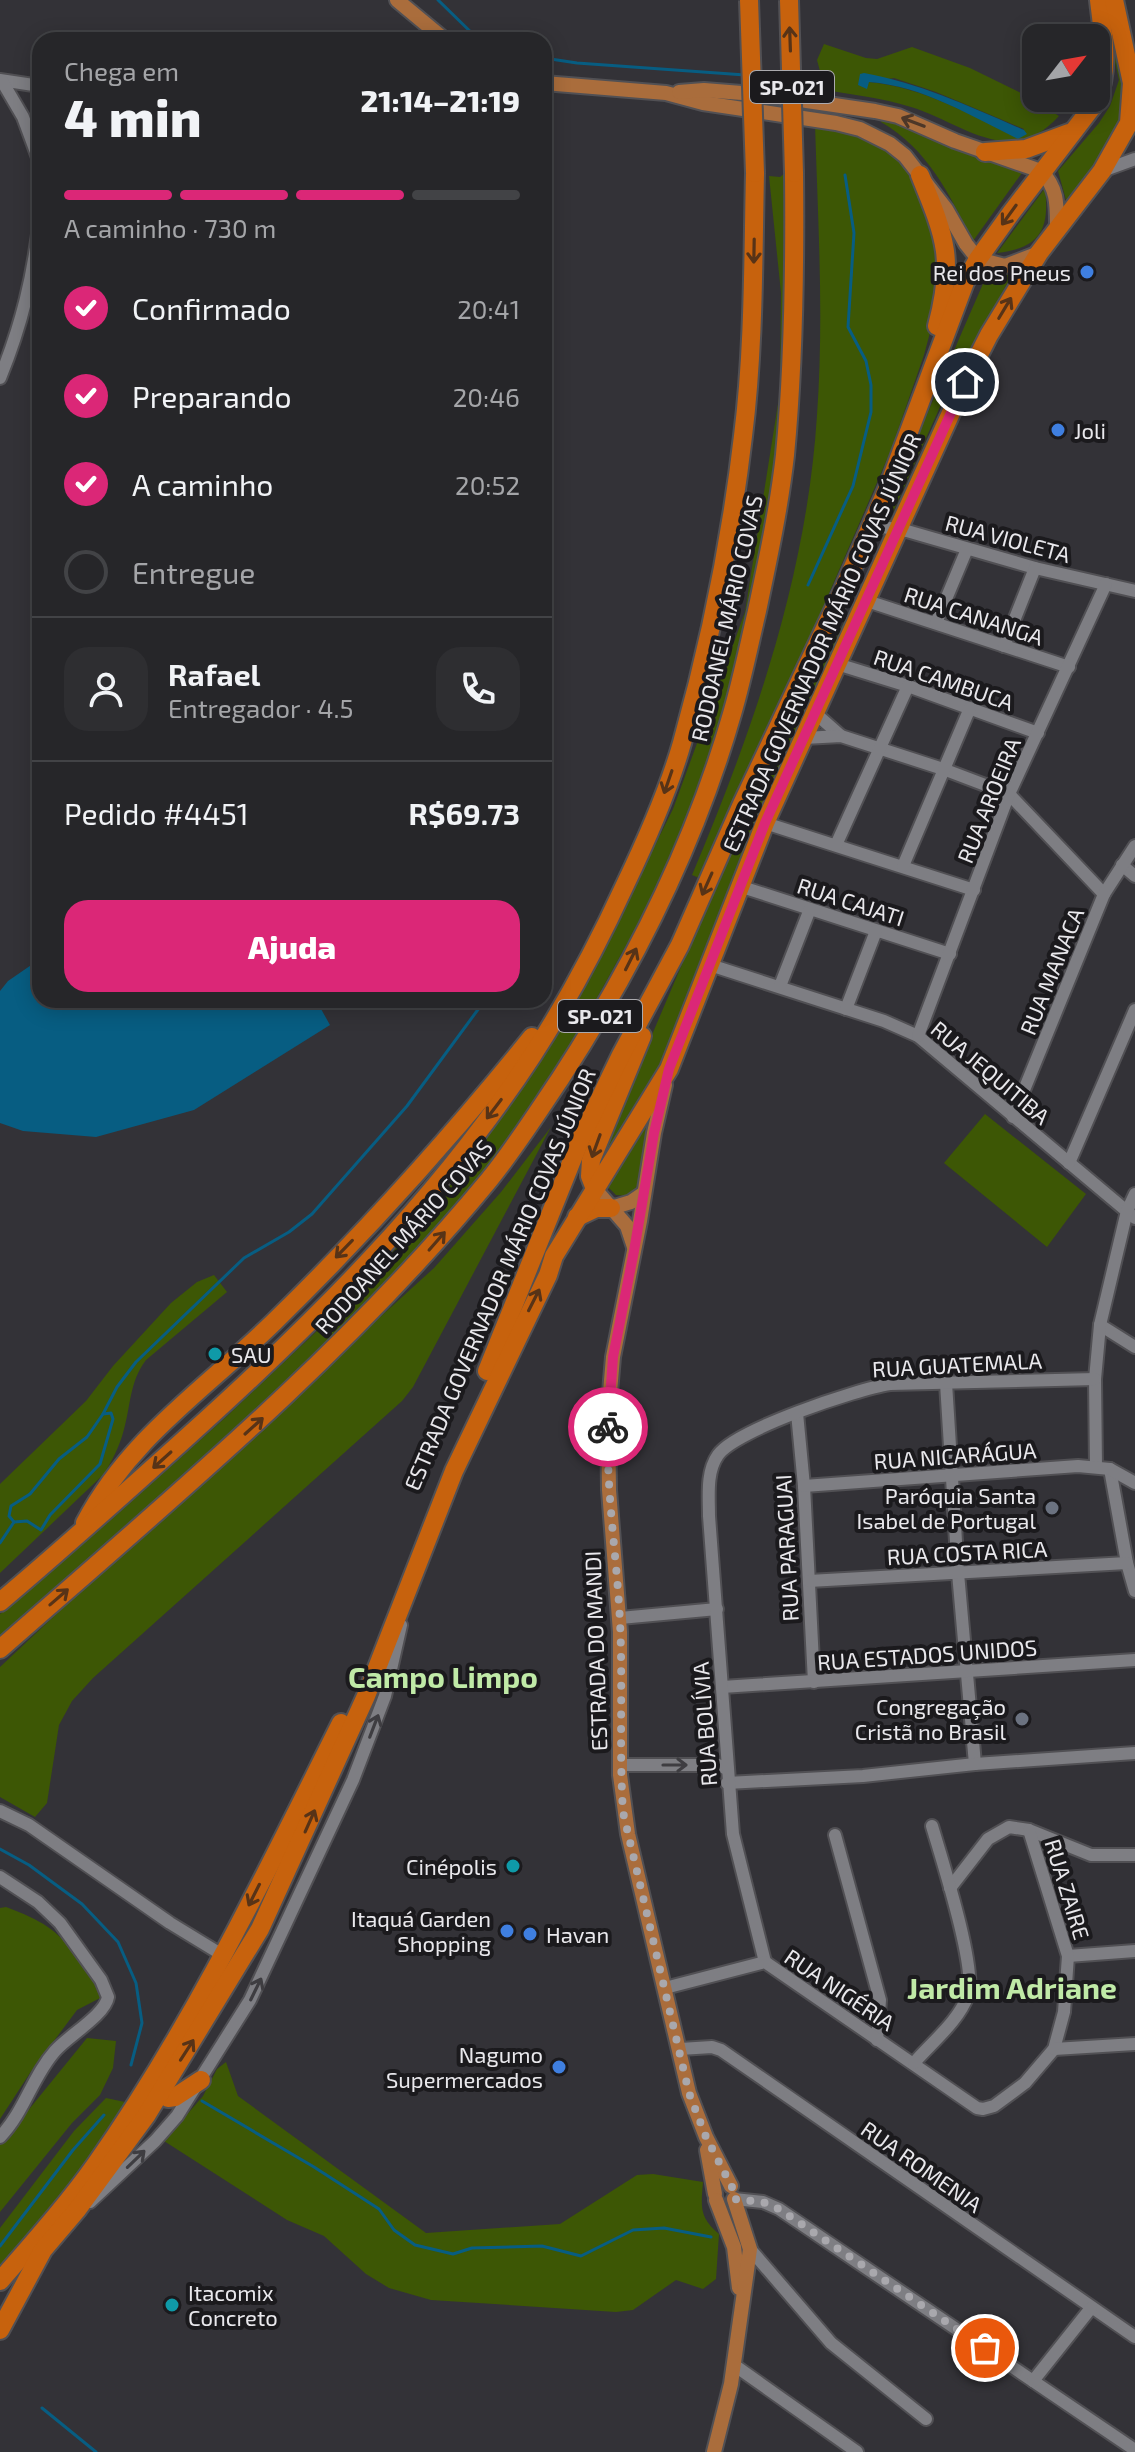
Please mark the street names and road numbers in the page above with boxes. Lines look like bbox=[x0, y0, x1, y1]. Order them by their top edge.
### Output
road number: SP-021 bbox=[750, 71, 834, 103]
street label: ESTRADA GOVERNADOR MÁRIO COVAS JÚNIOR bbox=[716, 429, 926, 855]
street label: RODOANEL MÁRIO COVAS bbox=[685, 492, 767, 744]
street label: RUA VIOLETA bbox=[943, 509, 1074, 567]
street label: RUA CANANGA bbox=[901, 580, 1047, 650]
street label: RUA CAMBUCA bbox=[871, 643, 1018, 715]
street label: RUA AROEIRA bbox=[951, 733, 1025, 867]
street label: RUA CAJATI bbox=[794, 872, 908, 930]
street label: RUA MANACA bbox=[1014, 903, 1088, 1038]
road number: SP-021 bbox=[558, 1000, 642, 1032]
street label: RUA JEQUITIBA bbox=[926, 1015, 1056, 1130]
street label: ESTRADA GOVERNADOR MÁRIO COVAS JÚNIOR bbox=[398, 1064, 600, 1494]
street label: RODOANEL MÁRIO COVAS bbox=[309, 1134, 497, 1338]
street label: RUA GUATEMALA bbox=[871, 1347, 1043, 1381]
street label: RUA NICARÁGUA bbox=[873, 1436, 1038, 1474]
street label: RUA PARAGUAI bbox=[769, 1474, 803, 1622]
street label: RUA COSTA RICA bbox=[886, 1535, 1048, 1569]
street label: ESTRADA DO MANDI bbox=[579, 1550, 611, 1752]
street label: RUA ESTADOS UNIDOS bbox=[816, 1633, 1038, 1675]
street label: RUA BOLÍVIA bbox=[687, 1661, 721, 1787]
street label: RUA ZAIRE bbox=[1040, 1835, 1096, 1943]
street label: RUA NIGÉRIA bbox=[780, 1943, 900, 2035]
street label: RUA ROMENIA bbox=[857, 2115, 987, 2217]

